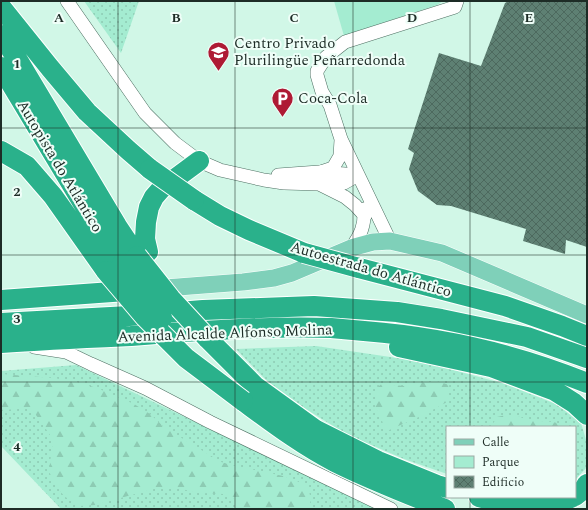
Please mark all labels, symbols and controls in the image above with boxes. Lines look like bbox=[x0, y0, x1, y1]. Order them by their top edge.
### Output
text: A bbox=[54, 8, 64, 28]
text: B bbox=[171, 8, 181, 28]
text: C bbox=[289, 8, 299, 28]
text: D bbox=[407, 8, 417, 28]
text: E bbox=[525, 8, 534, 28]
place label: Centro Privado Plurilingüe Peñarredonda bbox=[234, 32, 406, 72]
school or university icon: Centro Privado Plurilingüe Peñarredonda bbox=[205, 39, 231, 72]
text: 1 bbox=[13, 54, 21, 74]
parking icon: Coca-Cola bbox=[270, 85, 296, 118]
place label: Coca-Cola bbox=[298, 87, 368, 110]
street label: Autopista do Atlántico bbox=[11, 96, 108, 237]
text: 2 bbox=[13, 182, 21, 202]
street label: Autoestrada do Atlántico bbox=[287, 235, 454, 304]
text: 3 bbox=[13, 309, 21, 329]
street label: Avenida Alcalde Alfonso Molina bbox=[117, 318, 334, 349]
legend bbox=[446, 426, 576, 498]
text: Calle bbox=[482, 433, 510, 452]
text: 4 bbox=[13, 437, 21, 457]
text: Parque bbox=[482, 453, 519, 472]
text: Edificio bbox=[482, 473, 524, 492]

